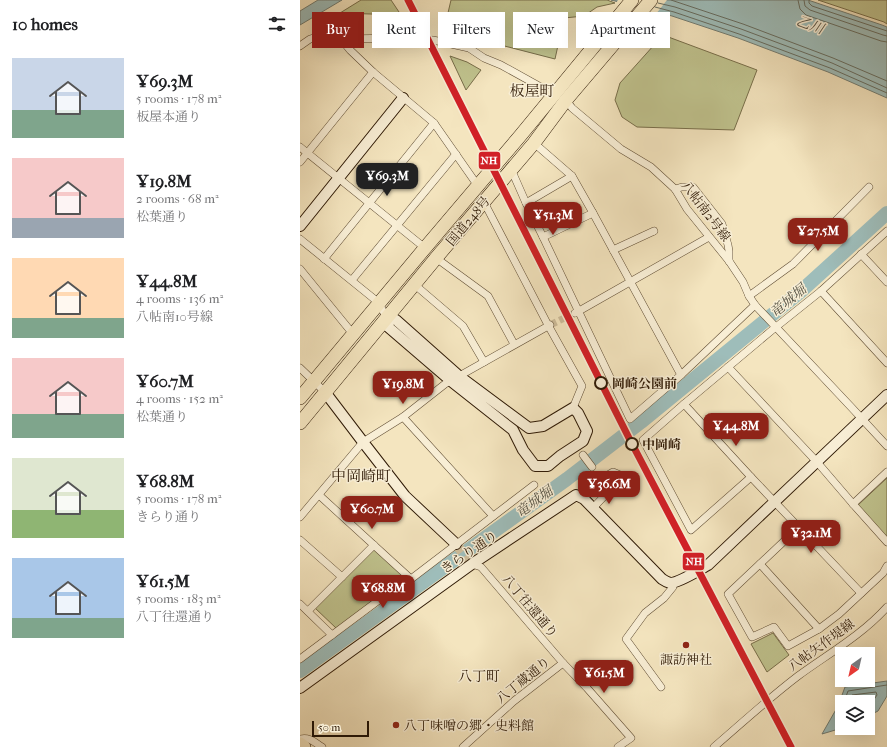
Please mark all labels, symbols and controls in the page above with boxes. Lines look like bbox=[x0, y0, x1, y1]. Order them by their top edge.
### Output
chip: Buy bbox=[312, 12, 364, 48]
chip: Rent bbox=[372, 12, 430, 48]
chip: Filters bbox=[438, 12, 505, 48]
chip: New bbox=[513, 12, 568, 48]
chip: Apartment bbox=[576, 12, 670, 48]
water label: 乙川 bbox=[794, 12, 828, 38]
icon: filters bbox=[266, 13, 288, 35]
text: 10 homes bbox=[12, 14, 78, 34]
text: ¥69.3M bbox=[136, 71, 193, 91]
icon: home bbox=[44, 74, 92, 122]
district label: 板屋町 bbox=[509, 82, 555, 100]
text: 5 rooms · 178 m² bbox=[136, 91, 222, 106]
text: 板屋本通り bbox=[136, 109, 201, 124]
line badge: NH bbox=[478, 151, 501, 170]
text: NH bbox=[480, 154, 498, 167]
pin: ¥69.3M bbox=[354, 163, 420, 197]
text: ¥69.3M bbox=[365, 168, 409, 183]
text: ¥19.8M bbox=[136, 171, 192, 191]
icon: home bbox=[44, 174, 92, 222]
street label: 八帖南2号線 bbox=[678, 178, 734, 244]
text: 2 rooms · 68 m² bbox=[136, 191, 219, 206]
street label: 国道248号 bbox=[443, 193, 493, 249]
pin: ¥51.3M bbox=[520, 202, 586, 236]
text: ¥51.3M bbox=[533, 207, 573, 222]
text: 松葉通り bbox=[136, 209, 188, 224]
pin: ¥27.5M bbox=[785, 218, 851, 252]
text: ¥27.5M bbox=[797, 223, 839, 238]
text: ¥44.8M bbox=[136, 271, 197, 291]
icon: home bbox=[44, 274, 92, 322]
water label: 竜城堀 bbox=[766, 280, 811, 321]
text: 4 rooms · 136 m² bbox=[136, 291, 223, 306]
text: 八帖南10号線 bbox=[136, 309, 213, 324]
text: ¥60.7M bbox=[136, 371, 194, 391]
pin: ¥19.8M bbox=[370, 371, 436, 405]
icon: home bbox=[44, 374, 92, 422]
text: ¥19.8M bbox=[382, 376, 424, 391]
marker: 岡崎公園前 bbox=[594, 376, 608, 390]
place label: 岡崎公園前 bbox=[612, 376, 677, 391]
text: 4 rooms · 152 m² bbox=[136, 391, 223, 406]
text: 松葉通り bbox=[136, 409, 188, 424]
pin: ¥44.8M bbox=[703, 413, 769, 447]
text: ¥44.8M bbox=[713, 418, 759, 433]
marker: 中岡崎 bbox=[625, 437, 639, 451]
place label: 中岡崎 bbox=[642, 437, 681, 452]
district label: 中岡崎町 bbox=[331, 467, 391, 485]
text: ¥68.8M bbox=[136, 471, 194, 491]
pin: ¥36.6M bbox=[576, 471, 642, 505]
icon: home bbox=[44, 474, 92, 522]
text: ¥36.6M bbox=[587, 476, 631, 491]
water label: 竜城堀 bbox=[512, 482, 558, 521]
text: 5 rooms · 178 m² bbox=[136, 491, 222, 506]
pin: ¥60.7M bbox=[339, 496, 405, 530]
text: ¥60.7M bbox=[350, 501, 394, 516]
text: きらり通り bbox=[136, 509, 201, 524]
pin: ¥32.1M bbox=[778, 520, 844, 554]
text: ¥32.1M bbox=[790, 525, 832, 540]
street label: きらり通り bbox=[438, 528, 500, 576]
line badge: NH bbox=[682, 552, 705, 571]
text: NH bbox=[685, 555, 703, 568]
text: ¥61.5M bbox=[136, 571, 190, 591]
street label: 八丁往還通り bbox=[499, 571, 561, 641]
icon: home bbox=[44, 574, 92, 622]
pin: ¥68.8M bbox=[350, 575, 416, 609]
text: ¥68.8M bbox=[361, 580, 405, 595]
text: 5 rooms · 183 m² bbox=[136, 591, 221, 606]
text: 八丁往還通り bbox=[136, 609, 214, 624]
street label: 八帖矢作堤線 bbox=[785, 616, 857, 674]
marker: 諏訪神社 bbox=[681, 640, 691, 650]
north arrow bbox=[835, 647, 875, 687]
map controls bbox=[835, 647, 875, 735]
place label: 諏訪神社 bbox=[660, 652, 712, 667]
street label: 八丁蔵通り bbox=[493, 654, 553, 706]
pin: ¥61.5M bbox=[571, 660, 637, 694]
text: ¥61.5M bbox=[583, 665, 625, 680]
district label: 八丁町 bbox=[458, 668, 500, 685]
button: layers bbox=[835, 695, 875, 735]
place label: 八丁味噌の郷・史料館 bbox=[404, 718, 534, 733]
scale bar bbox=[312, 719, 369, 738]
marker: 八丁味噌の郷・史料館 bbox=[391, 720, 401, 730]
text: 50 m bbox=[318, 721, 340, 734]

